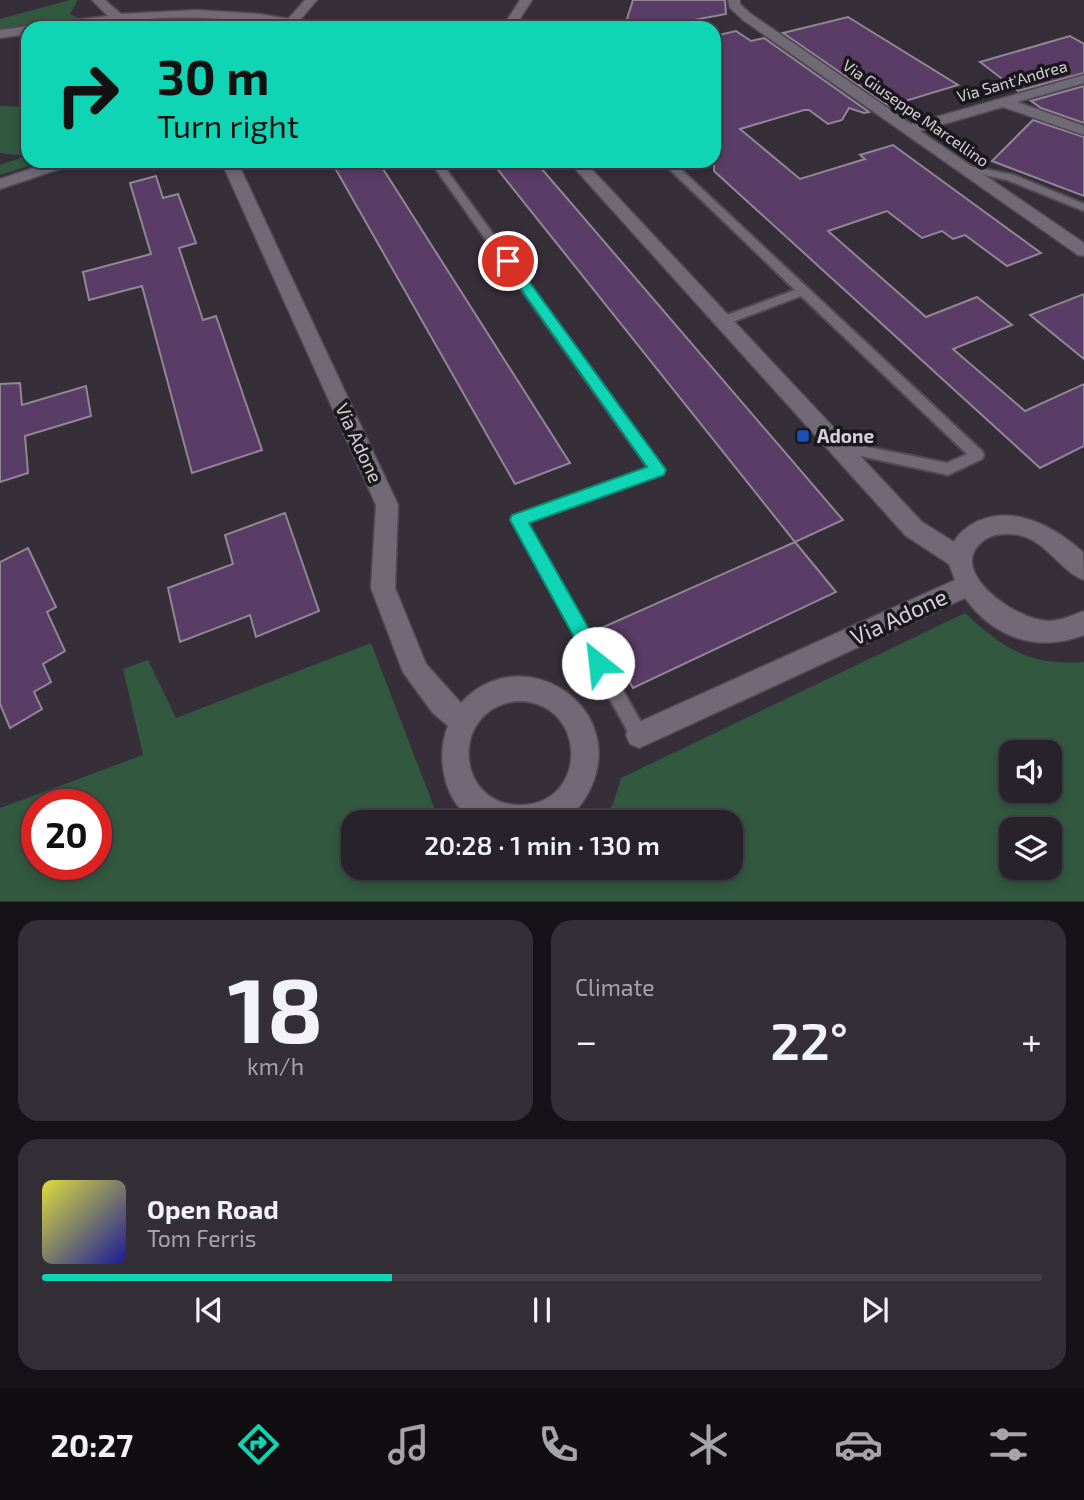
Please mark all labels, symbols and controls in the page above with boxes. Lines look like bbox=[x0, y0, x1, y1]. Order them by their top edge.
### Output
text: 30 m bbox=[157, 46, 269, 105]
icon: right bbox=[42, 49, 133, 140]
street label: Via Giuseppe Marcellino bbox=[840, 55, 993, 170]
street label: Via Sant'Andrea bbox=[954, 56, 1069, 105]
text: Turn right bbox=[157, 106, 299, 144]
pin bbox=[478, 231, 538, 291]
icon: arrive bbox=[489, 242, 527, 280]
street label: Via Adone bbox=[331, 399, 388, 486]
place label: Adone bbox=[817, 424, 874, 447]
marker: Adone bbox=[795, 428, 811, 444]
street label: Via Adone bbox=[846, 582, 951, 651]
position arrow bbox=[561, 626, 635, 700]
map controls bbox=[999, 740, 1062, 880]
button: sound bbox=[999, 740, 1062, 803]
speed limit sign: 20 bbox=[21, 789, 112, 880]
button: layers bbox=[999, 817, 1062, 880]
text: 20:28 · 1 min · 130 m bbox=[424, 829, 660, 860]
text: 18 bbox=[227, 952, 324, 1061]
text: Climate bbox=[575, 973, 655, 1001]
text: 22° bbox=[770, 1008, 848, 1070]
text: − bbox=[575, 1017, 597, 1063]
text: + bbox=[1021, 1017, 1042, 1063]
text: km/h bbox=[247, 1052, 304, 1080]
text: Open Road bbox=[147, 1193, 279, 1224]
text: Tom Ferris bbox=[147, 1224, 256, 1252]
icon: previous bbox=[190, 1291, 228, 1329]
icon: pause bbox=[523, 1291, 561, 1329]
icon: next bbox=[856, 1291, 894, 1329]
icon: directions bbox=[234, 1420, 283, 1469]
icon: music bbox=[384, 1420, 433, 1469]
icon: phone bbox=[534, 1420, 583, 1469]
icon: climate bbox=[684, 1420, 733, 1469]
icon: car bbox=[834, 1420, 883, 1469]
icon: filters bbox=[984, 1420, 1033, 1469]
text: 20:27 bbox=[51, 1425, 133, 1463]

